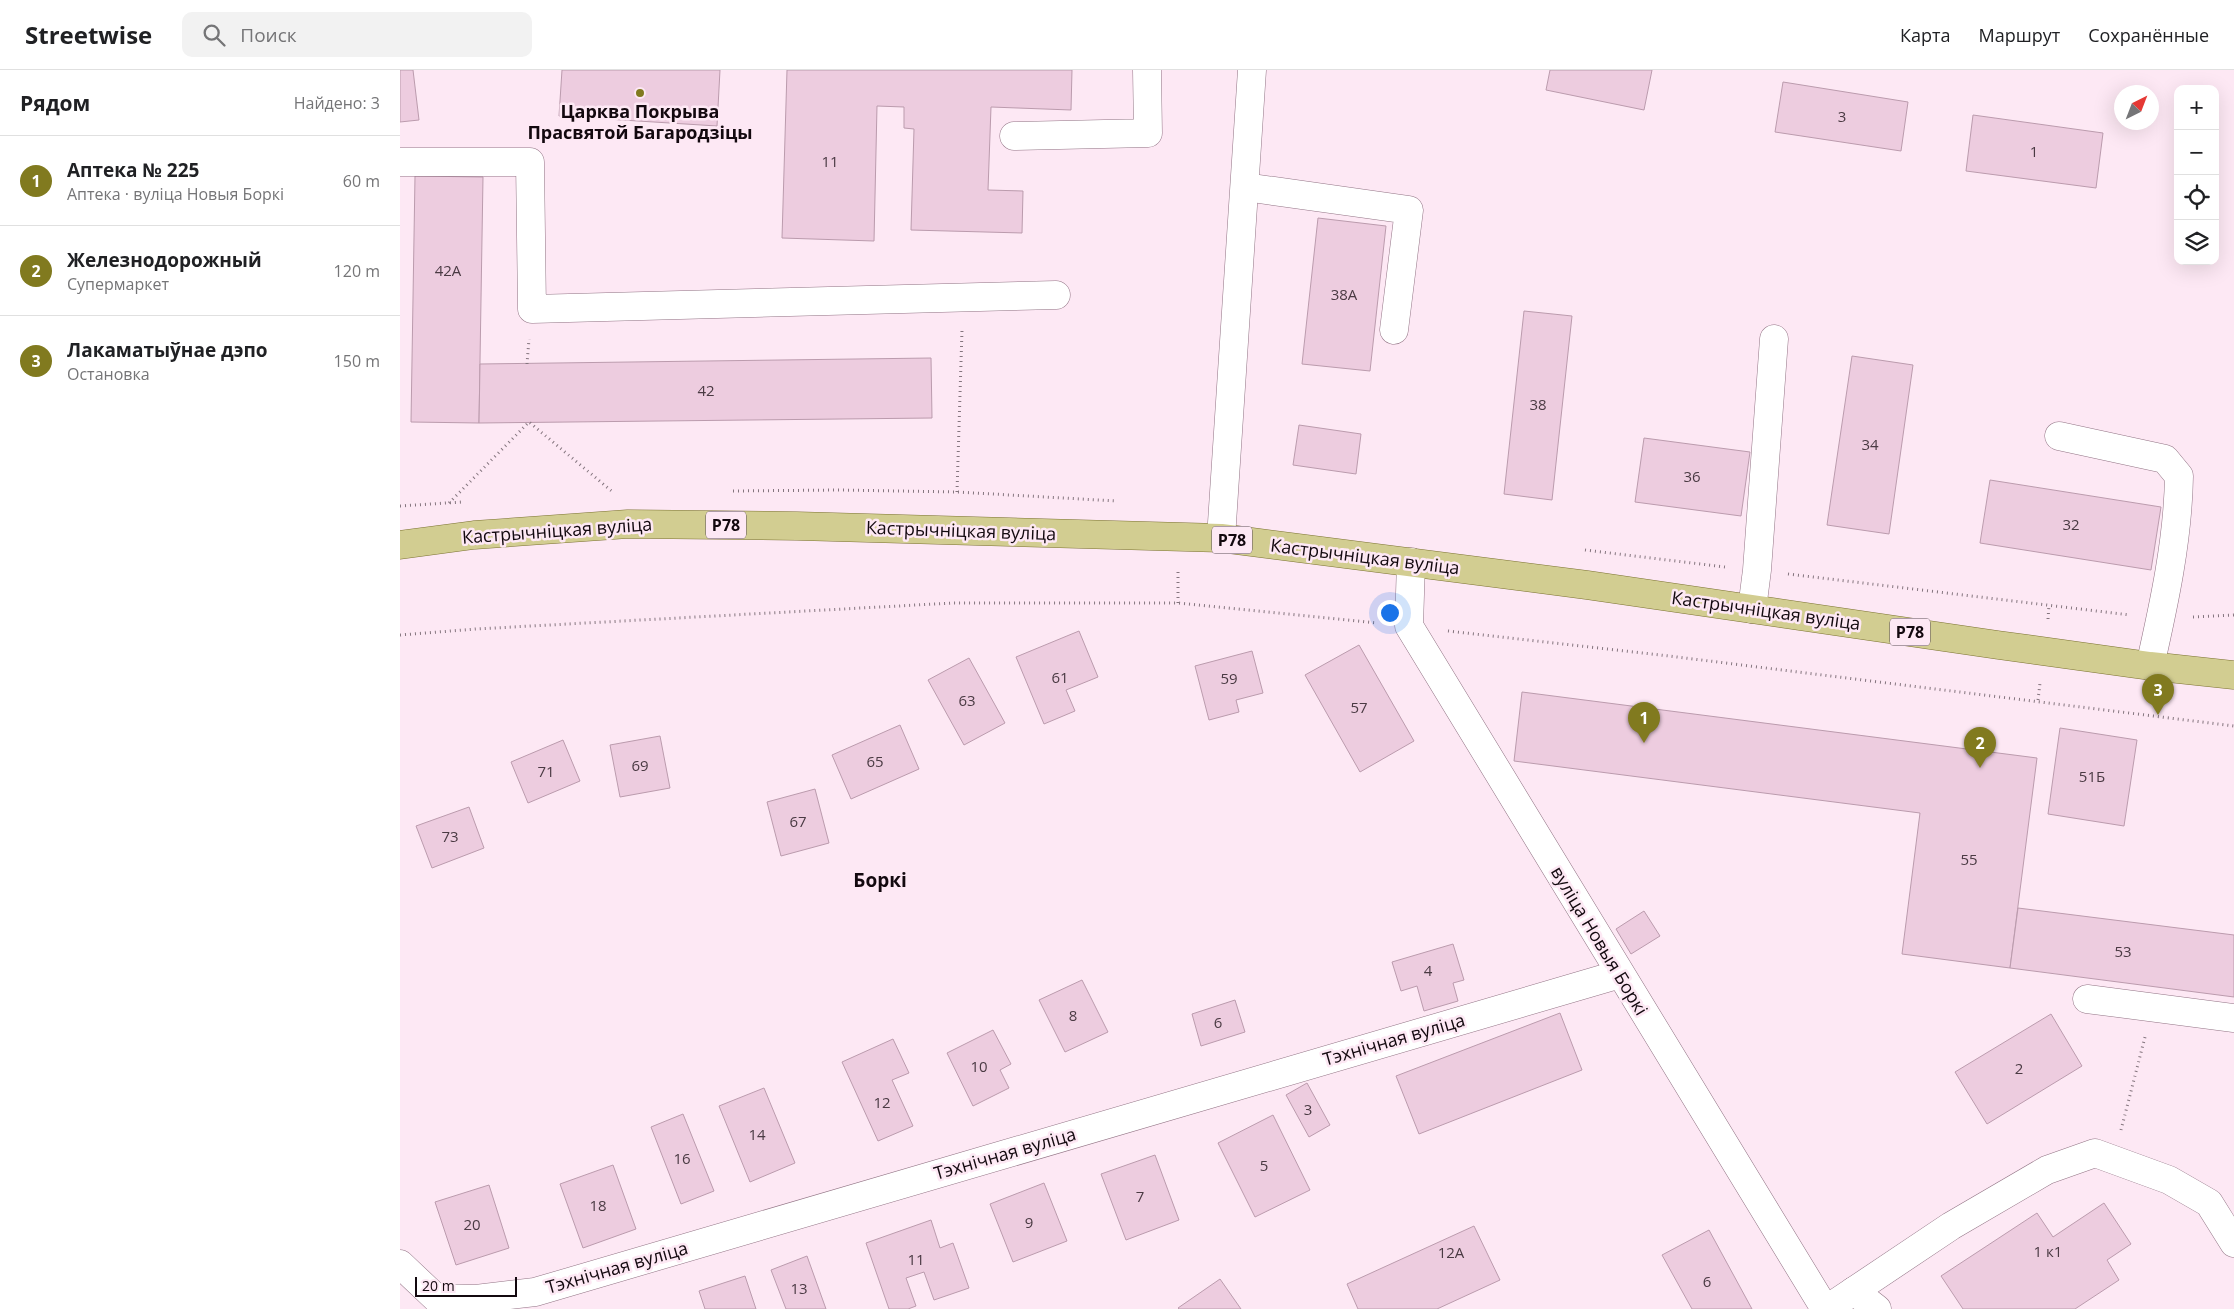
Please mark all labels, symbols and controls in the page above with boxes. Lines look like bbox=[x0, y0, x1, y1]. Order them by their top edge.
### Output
search box bbox=[182, 12, 532, 57]
text: Streetwise bbox=[25, 18, 152, 51]
icon: search bbox=[200, 21, 228, 49]
text: Поиск bbox=[240, 22, 297, 48]
text: Карта bbox=[1900, 23, 1950, 47]
text: Маршрут bbox=[1978, 23, 2060, 47]
text: Сохранённые bbox=[2088, 23, 2209, 47]
north arrow bbox=[2114, 85, 2159, 130]
map controls bbox=[2174, 85, 2219, 265]
button: + bbox=[2174, 85, 2219, 130]
marker: Царква Покрыва Прасвятой Багародзіцы bbox=[634, 87, 646, 99]
text: Рядом bbox=[20, 89, 90, 117]
text: Найдено: 3 bbox=[294, 92, 380, 114]
place label: Царква Покрыва Прасвятой Багародзіцы bbox=[527, 99, 753, 144]
house number: 3 bbox=[1838, 106, 1846, 126]
button: − bbox=[2174, 130, 2219, 175]
house number: 1 bbox=[2030, 141, 2038, 161]
house number: 11 bbox=[821, 151, 839, 171]
text: Аптека № 225 bbox=[67, 157, 199, 183]
text: 1 bbox=[31, 170, 41, 192]
text: 60 m bbox=[343, 170, 380, 192]
button: locate bbox=[2174, 175, 2219, 220]
text: Аптека · вуліца Новыя Боркі bbox=[67, 183, 284, 205]
button: layers bbox=[2174, 220, 2219, 265]
text: Железнодорожный bbox=[67, 247, 262, 273]
text: 2 bbox=[31, 260, 41, 282]
text: 120 m bbox=[334, 260, 380, 282]
house number: 42А bbox=[435, 260, 462, 280]
text: Супермаркет bbox=[67, 273, 169, 295]
house number: 38А bbox=[1331, 284, 1358, 304]
text: Лакаматыўнае дэпо bbox=[67, 337, 268, 363]
text: 3 bbox=[31, 350, 41, 372]
text: 150 m bbox=[334, 350, 380, 372]
text: Остановка bbox=[67, 363, 150, 385]
house number: 42 bbox=[697, 380, 715, 400]
house number: 38 bbox=[1529, 394, 1547, 414]
house number: 34 bbox=[1861, 434, 1879, 454]
house number: 36 bbox=[1683, 466, 1701, 486]
street label: Кастрычніцкая вуліца bbox=[461, 511, 653, 549]
road number: Р78 bbox=[706, 512, 746, 538]
house number: 32 bbox=[2062, 514, 2080, 534]
street label: Кастрычніцкая вуліца bbox=[865, 515, 1057, 545]
road number: Р78 bbox=[1212, 526, 1252, 554]
street label: Кастрычніцкая вуліца bbox=[1269, 532, 1461, 580]
street label: Кастрычніцкая вуліца bbox=[1670, 585, 1862, 635]
your location bbox=[1377, 600, 1403, 626]
road number: Р78 bbox=[1890, 618, 1930, 646]
house number: 61 bbox=[1051, 667, 1069, 687]
house number: 59 bbox=[1220, 668, 1238, 688]
pin: 3 bbox=[2142, 674, 2174, 715]
house number: 63 bbox=[958, 690, 976, 710]
house number: 57 bbox=[1350, 697, 1368, 717]
pin: 1 bbox=[1628, 702, 1660, 743]
pin: 2 bbox=[1964, 727, 1996, 768]
house number: 65 bbox=[866, 751, 884, 771]
house number: 69 bbox=[631, 755, 649, 775]
house number: 71 bbox=[537, 761, 555, 781]
house number: 51Б bbox=[2079, 766, 2105, 786]
house number: 67 bbox=[789, 811, 807, 831]
house number: 73 bbox=[441, 826, 459, 846]
house number: 55 bbox=[1960, 849, 1978, 869]
street label: вуліца Новыя Боркі bbox=[1546, 862, 1654, 1019]
district label: Боркі bbox=[853, 867, 907, 893]
house number: 53 bbox=[2114, 941, 2132, 961]
house number: 4 bbox=[1424, 960, 1433, 980]
house number: 8 bbox=[1069, 1005, 1077, 1025]
street label: Тэхнічная вуліца bbox=[1320, 1007, 1467, 1071]
house number: 6 bbox=[1214, 1012, 1222, 1032]
house number: 10 bbox=[970, 1056, 988, 1076]
house number: 2 bbox=[2015, 1058, 2023, 1078]
house number: 12 bbox=[873, 1092, 891, 1112]
house number: 3 bbox=[1304, 1099, 1312, 1119]
street label: Тэхнічная вуліца bbox=[931, 1121, 1078, 1185]
house number: 14 bbox=[748, 1124, 766, 1144]
house number: 16 bbox=[673, 1148, 691, 1168]
house number: 5 bbox=[1260, 1155, 1268, 1175]
house number: 7 bbox=[1136, 1186, 1144, 1206]
house number: 18 bbox=[589, 1195, 607, 1215]
house number: 9 bbox=[1025, 1212, 1033, 1232]
house number: 20 bbox=[463, 1214, 481, 1234]
street label: Тэхнічная вуліца bbox=[543, 1235, 690, 1299]
house number: 1 к1 bbox=[2034, 1241, 2062, 1261]
house number: 12А bbox=[1438, 1242, 1465, 1262]
house number: 11 bbox=[907, 1249, 925, 1269]
house number: 6 bbox=[1703, 1271, 1711, 1291]
scale bar bbox=[415, 1274, 518, 1297]
text: 20 m bbox=[422, 1276, 455, 1295]
house number: 13 bbox=[790, 1278, 808, 1298]

